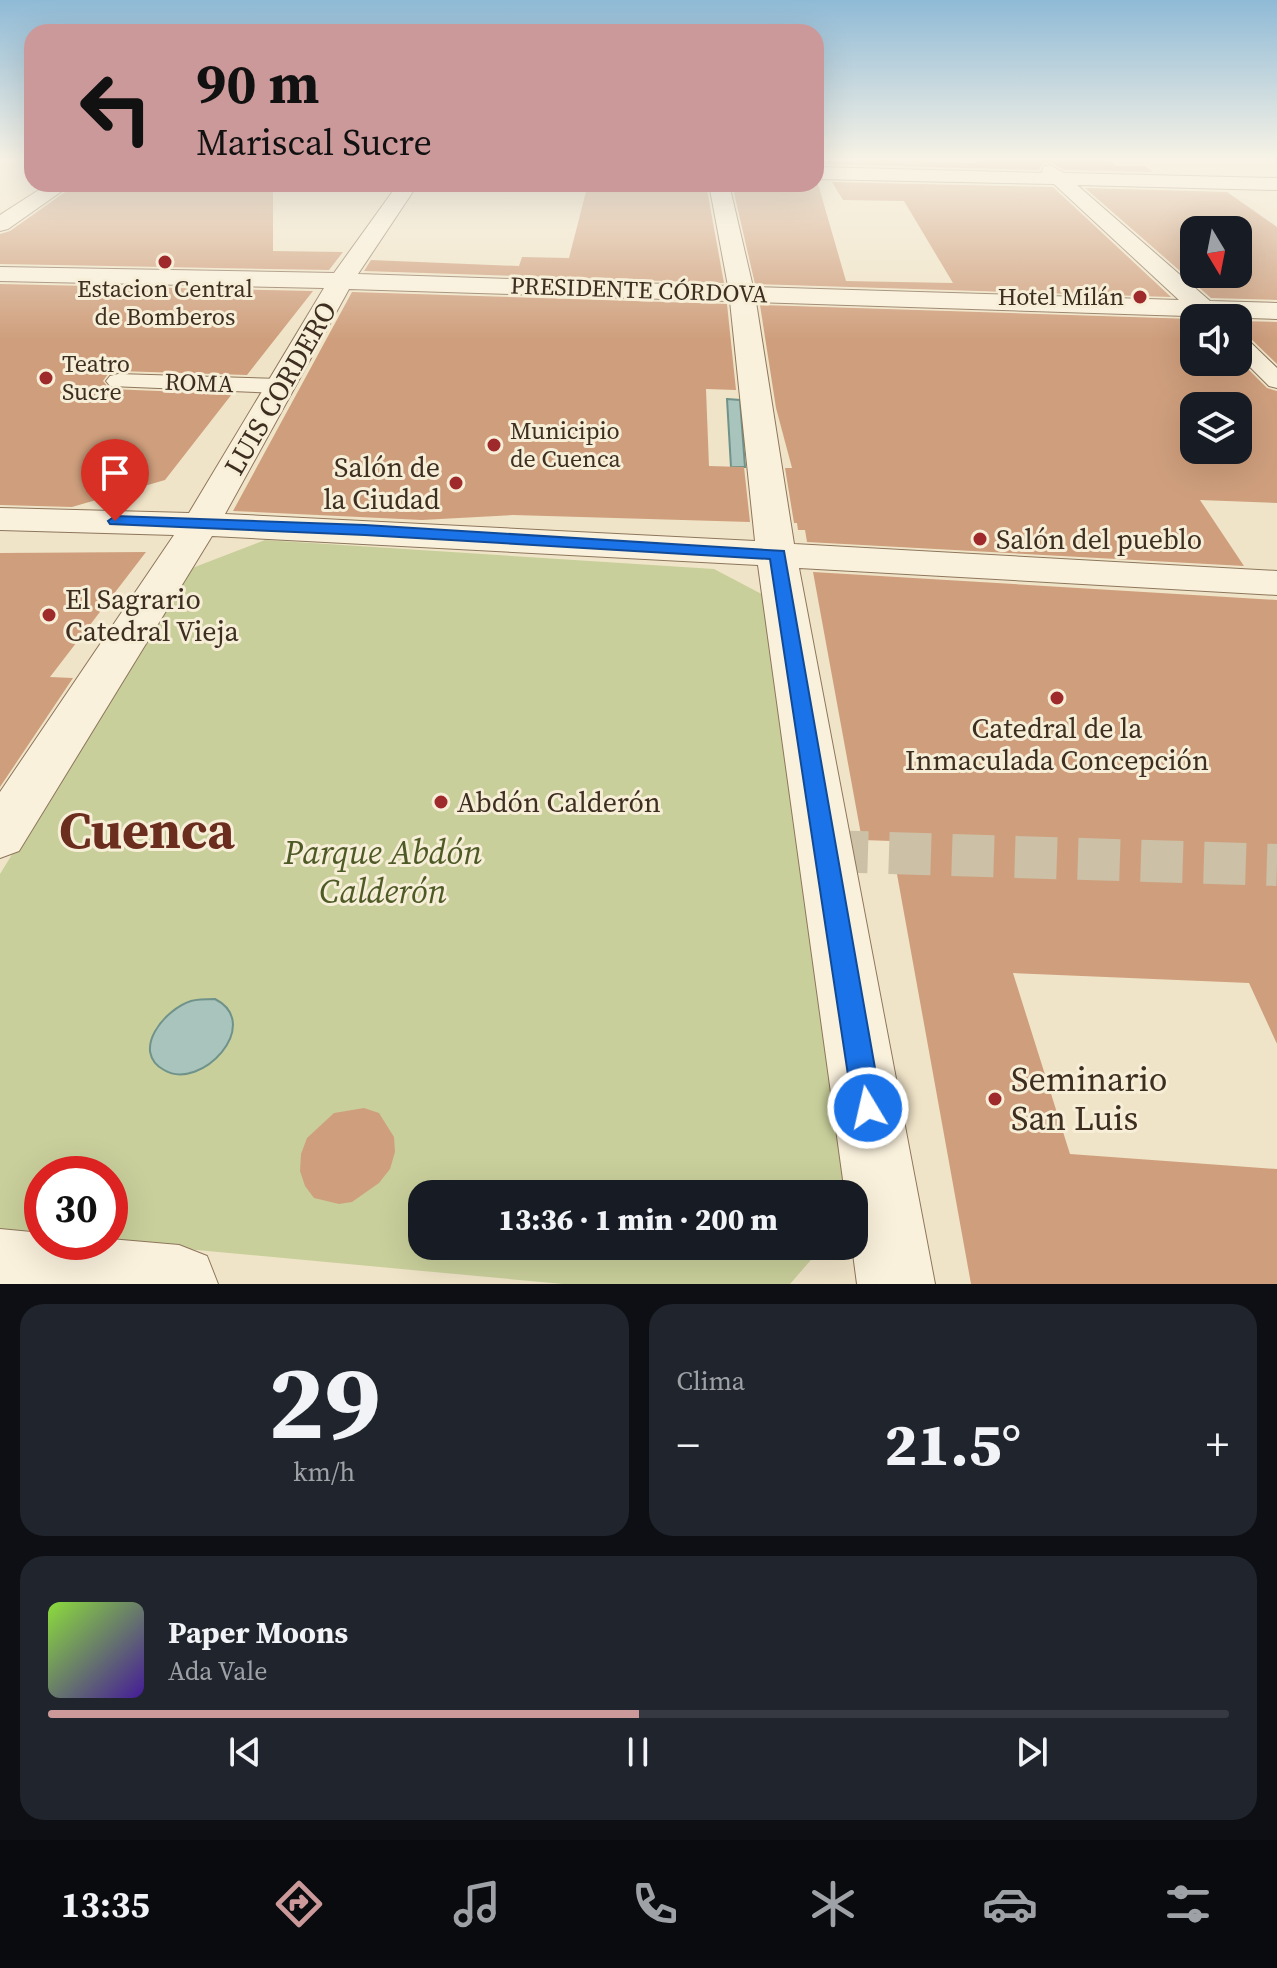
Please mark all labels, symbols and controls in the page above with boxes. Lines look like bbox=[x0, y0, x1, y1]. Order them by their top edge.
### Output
text: 90 m bbox=[196, 45, 319, 122]
icon: left bbox=[64, 56, 168, 160]
text: Mariscal Sucre bbox=[196, 118, 432, 167]
north arrow bbox=[1180, 216, 1252, 288]
map controls bbox=[1180, 216, 1252, 464]
marker: Estacion Central de Bomberos bbox=[156, 253, 174, 271]
street label: PRESIDENTE CÓRDOVA bbox=[510, 269, 768, 310]
place label: Estacion Central de Bomberos bbox=[77, 272, 253, 333]
place label: Hotel Milán bbox=[998, 280, 1124, 313]
marker: Hotel Milán bbox=[1131, 288, 1149, 306]
street label: LUIS CORDERO bbox=[215, 294, 345, 482]
button: sound bbox=[1180, 304, 1252, 376]
place label: Teatro Sucre bbox=[62, 347, 130, 408]
street label: ROMA bbox=[164, 365, 234, 400]
marker: Teatro Sucre bbox=[37, 369, 55, 387]
button: layers bbox=[1180, 392, 1252, 464]
place label: Municipio de Cuenca bbox=[510, 414, 622, 475]
marker: Municipio de Cuenca bbox=[485, 436, 503, 454]
pin bbox=[81, 439, 149, 521]
place label: Salón de la Ciudad bbox=[323, 448, 440, 518]
icon: arrive bbox=[93, 451, 137, 495]
marker: Salón de la Ciudad bbox=[447, 474, 465, 492]
place label: Salón del pueblo bbox=[996, 520, 1202, 558]
marker: Salón del pueblo bbox=[971, 530, 989, 548]
place label: El Sagrario Catedral Vieja bbox=[65, 580, 239, 650]
marker: El Sagrario Catedral Vieja bbox=[40, 606, 58, 624]
marker: Catedral de la Inmaculada Concepción bbox=[1048, 689, 1066, 707]
place label: Catedral de la Inmaculada Concepción bbox=[905, 709, 1209, 779]
place label: Abdón Calderón bbox=[457, 783, 661, 821]
marker: Abdón Calderón bbox=[432, 793, 450, 811]
district label: Cuenca bbox=[59, 794, 235, 865]
park label: Parque Abdón Calderón bbox=[283, 829, 482, 914]
place label: Seminario San Luis bbox=[1011, 1056, 1167, 1141]
position arrow bbox=[826, 1066, 910, 1150]
marker: Seminario San Luis bbox=[986, 1090, 1004, 1108]
speed limit sign: 30 bbox=[24, 1156, 128, 1260]
text: 13:36 · 1 min · 200 m bbox=[498, 1199, 778, 1240]
text: 29 bbox=[268, 1330, 381, 1473]
text: Clima bbox=[677, 1363, 745, 1399]
text: 21.5° bbox=[884, 1403, 1021, 1485]
text: − bbox=[677, 1414, 700, 1475]
text: + bbox=[1206, 1414, 1229, 1475]
text: km/h bbox=[293, 1454, 355, 1490]
text: Paper Moons bbox=[168, 1612, 348, 1653]
text: Ada Vale bbox=[168, 1653, 267, 1689]
icon: previous bbox=[223, 1730, 267, 1774]
icon: pause bbox=[616, 1730, 660, 1774]
icon: next bbox=[1010, 1730, 1054, 1774]
icon: directions bbox=[271, 1876, 327, 1932]
icon: music bbox=[449, 1876, 505, 1932]
icon: phone bbox=[627, 1876, 683, 1932]
icon: climate bbox=[805, 1876, 861, 1932]
icon: car bbox=[982, 1876, 1038, 1932]
icon: filters bbox=[1160, 1876, 1216, 1932]
text: 13:35 bbox=[61, 1880, 150, 1929]

